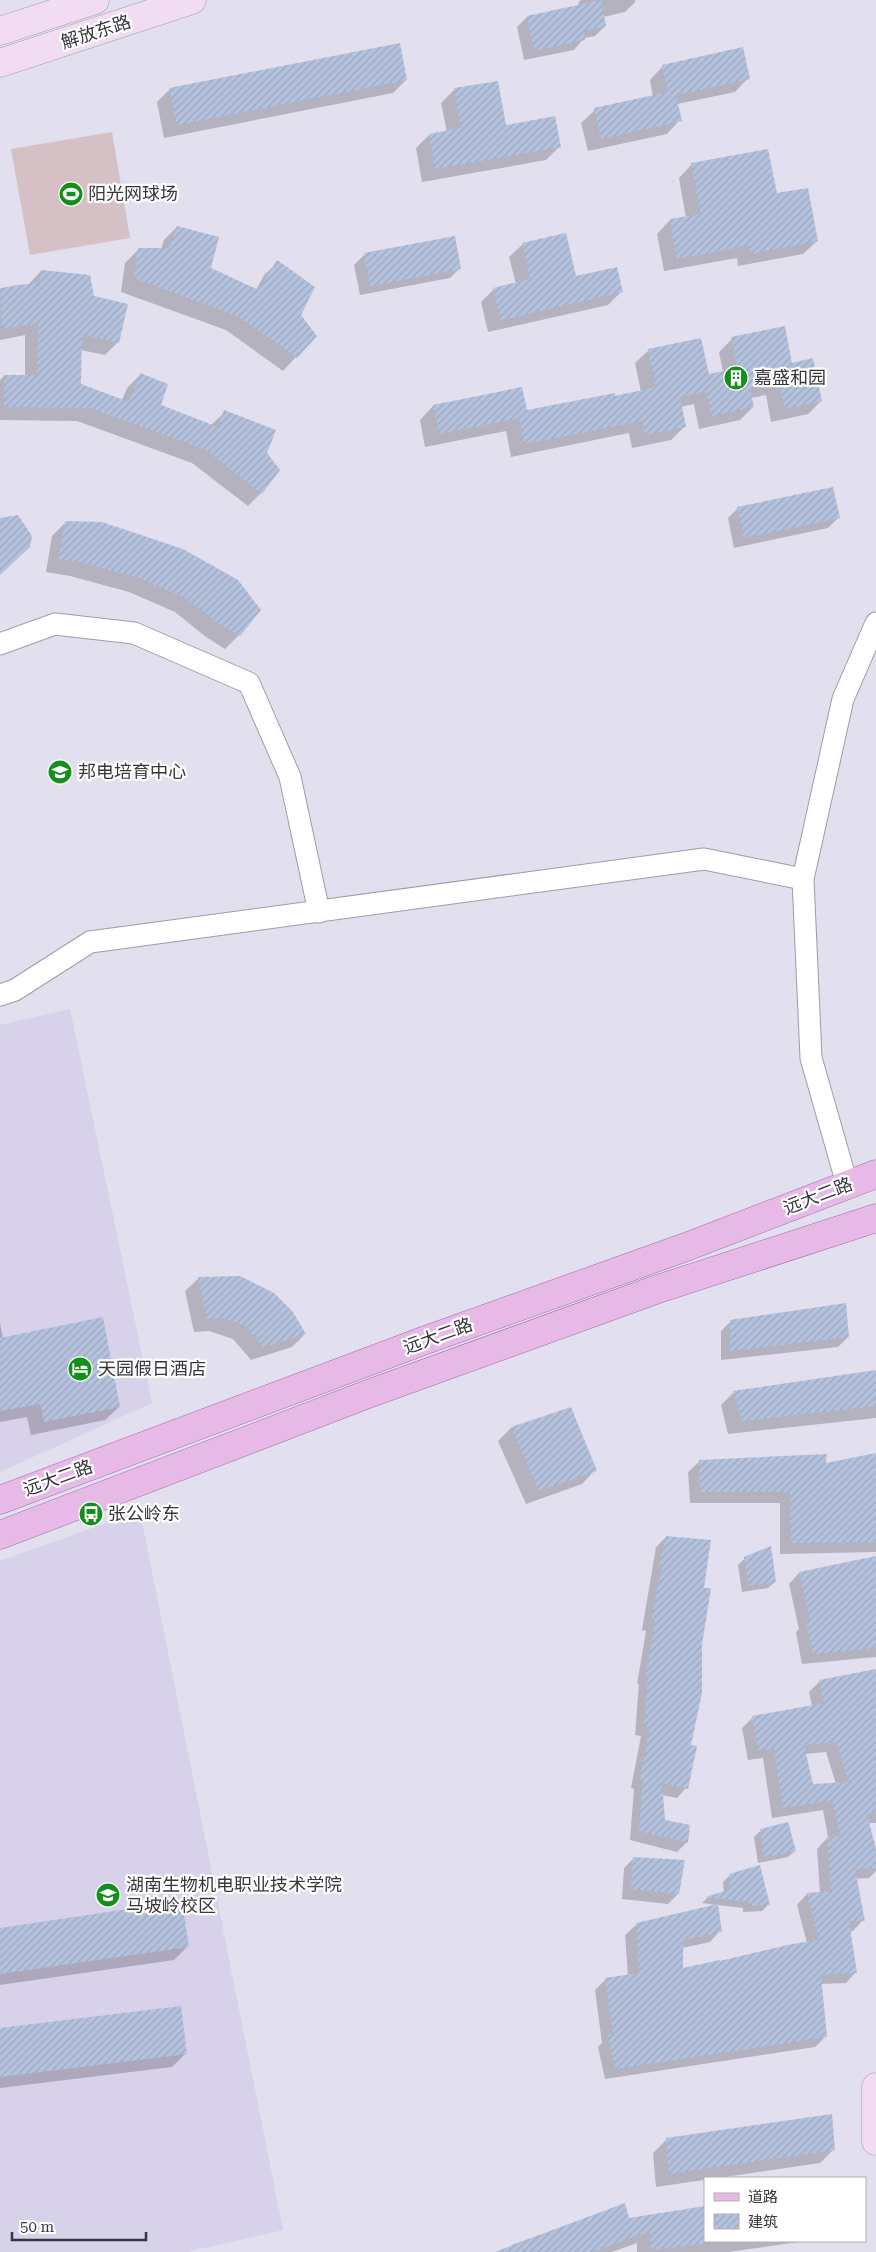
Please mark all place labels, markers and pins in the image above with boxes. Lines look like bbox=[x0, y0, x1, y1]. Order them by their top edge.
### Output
sports icon: 阳光网球场 bbox=[58, 181, 84, 207]
place label: 阳光网球场 bbox=[88, 183, 178, 204]
building icon: 嘉盛和园 bbox=[723, 365, 749, 391]
place label: 嘉盛和园 bbox=[754, 367, 826, 388]
school or university icon: 邦电培育中心 bbox=[47, 759, 73, 785]
place label: 邦电培育中心 bbox=[78, 761, 186, 782]
hotel icon: 天园假日酒店 bbox=[67, 1356, 93, 1382]
place label: 天园假日酒店 bbox=[98, 1358, 206, 1379]
bus stop icon: 张公岭东 bbox=[78, 1501, 104, 1527]
place label: 张公岭东 bbox=[108, 1503, 180, 1524]
place label: 湖南生物机电职业技术学院 马坡岭校区 bbox=[126, 1874, 342, 1916]
school or university icon: 湖南生物机电职业技术学院 马坡岭校区 bbox=[95, 1882, 121, 1908]

